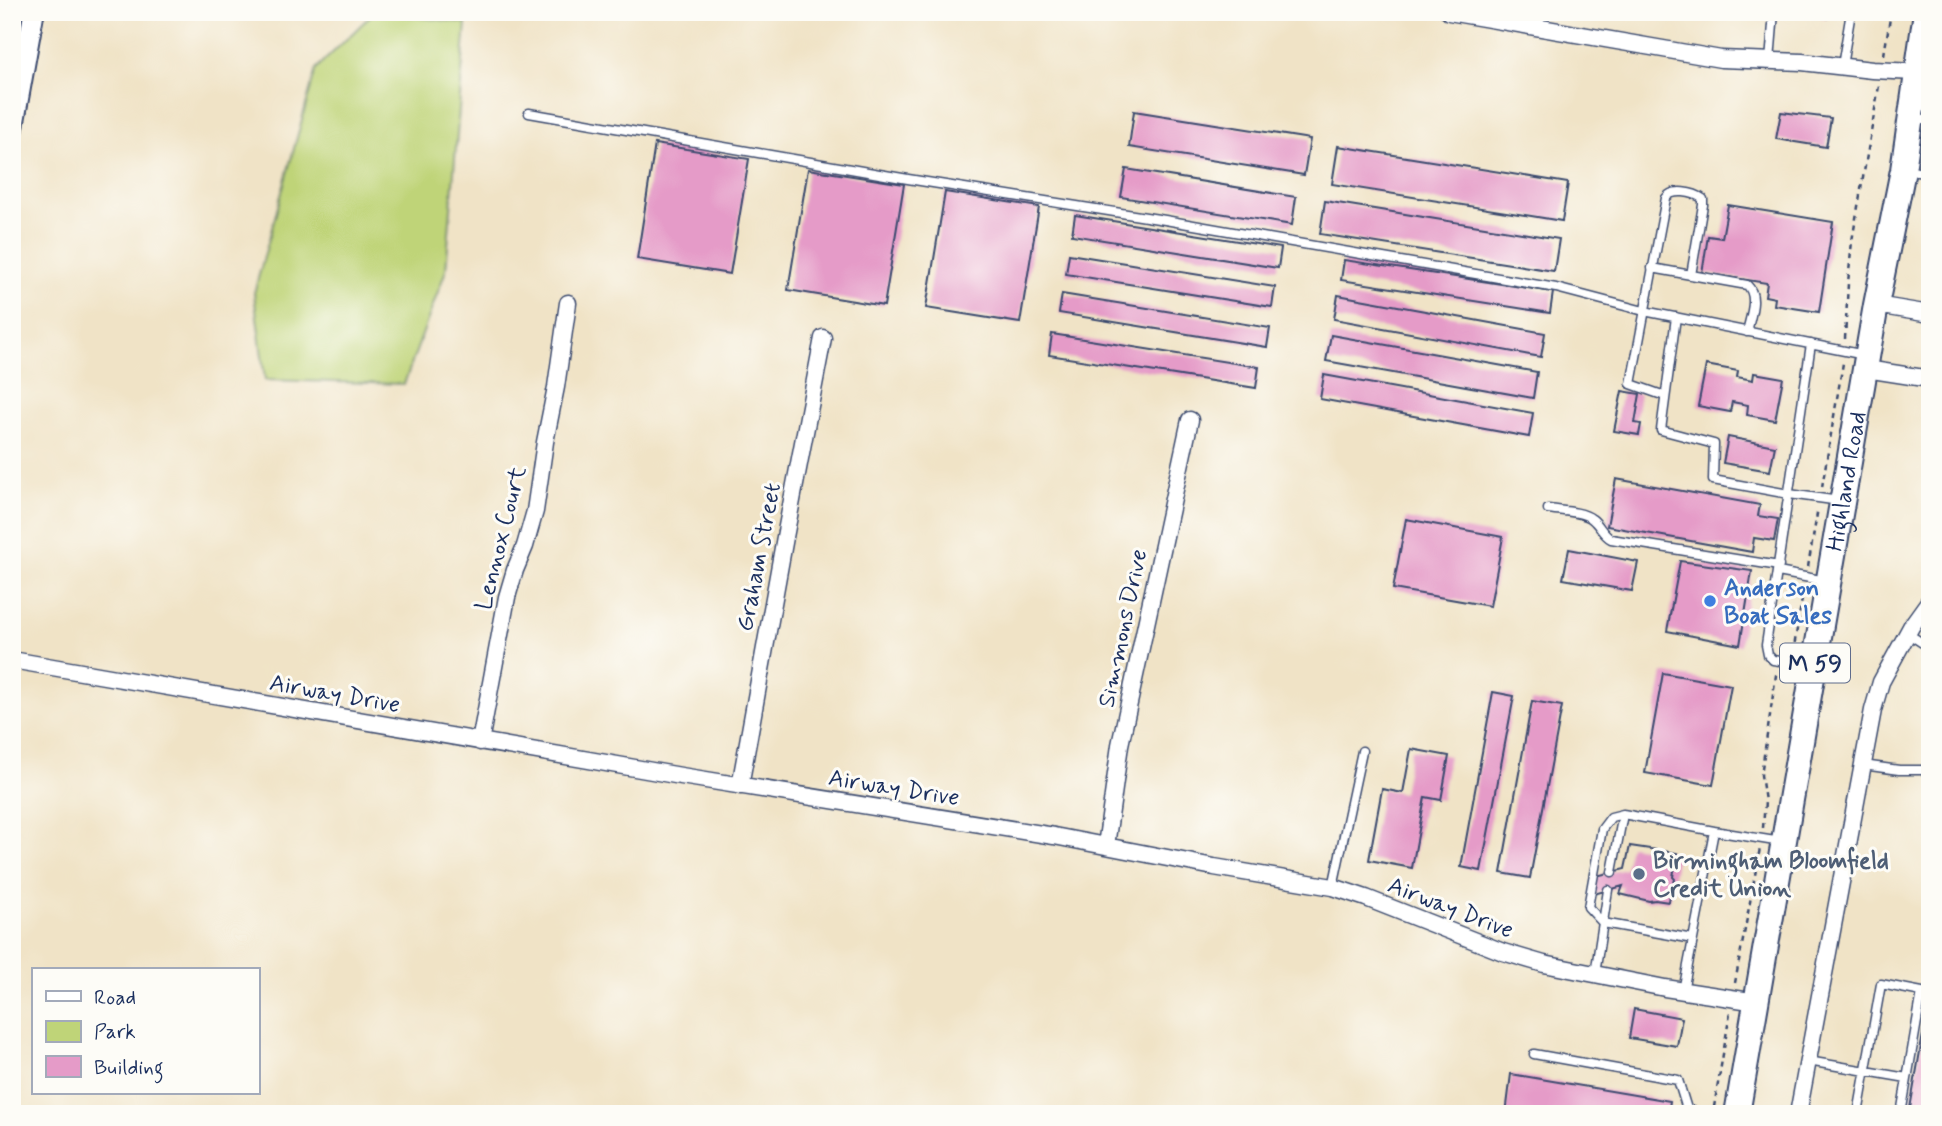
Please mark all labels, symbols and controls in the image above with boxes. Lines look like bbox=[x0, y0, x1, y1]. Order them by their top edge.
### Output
street label: Highland Road bbox=[1820, 409, 1874, 554]
street label: Lennox Court bbox=[469, 463, 534, 613]
street label: Graham Street bbox=[730, 480, 789, 634]
street label: Simmons Drive bbox=[1092, 546, 1155, 710]
place label: Anderson Boat Sales bbox=[1724, 573, 1832, 632]
marker: Anderson Boat Sales bbox=[1702, 593, 1718, 609]
road number: M 59 bbox=[1780, 643, 1850, 682]
street label: Airway Drive bbox=[267, 668, 403, 721]
street label: Airway Drive bbox=[826, 763, 962, 814]
place label: Birmingham Bloomfield Credit Union bbox=[1653, 846, 1889, 905]
marker: Birmingham Bloomfield Credit Union bbox=[1631, 866, 1647, 882]
street label: Airway Drive bbox=[1383, 870, 1518, 947]
legend bbox=[32, 968, 259, 1094]
text: Road bbox=[94, 984, 136, 1012]
text: Park bbox=[94, 1018, 136, 1046]
text: Building bbox=[94, 1054, 164, 1084]

